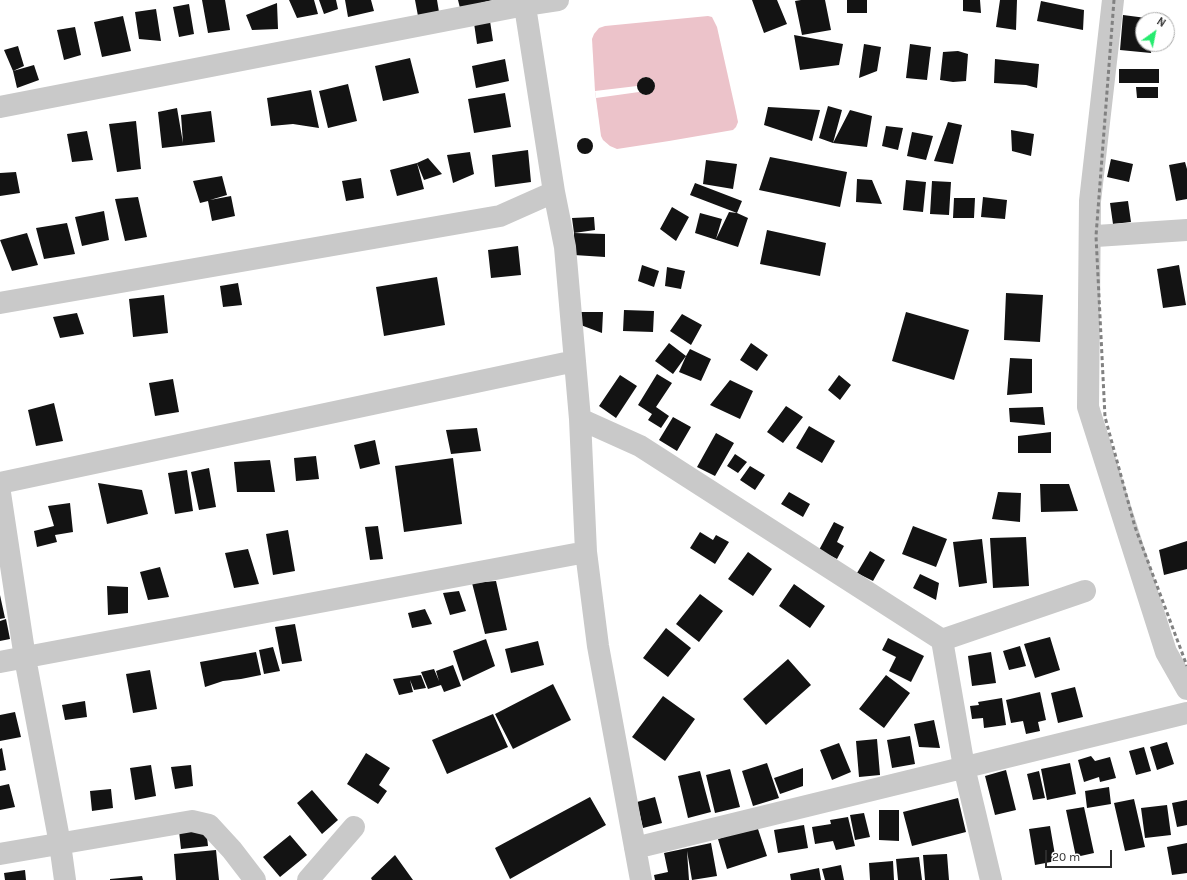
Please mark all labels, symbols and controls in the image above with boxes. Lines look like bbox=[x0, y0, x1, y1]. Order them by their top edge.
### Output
north arrow bbox=[1135, 12, 1175, 52]
text: N bbox=[1154, 15, 1168, 30]
scale bar bbox=[1047, 842, 1114, 868]
text: 20 m bbox=[1052, 850, 1080, 864]

